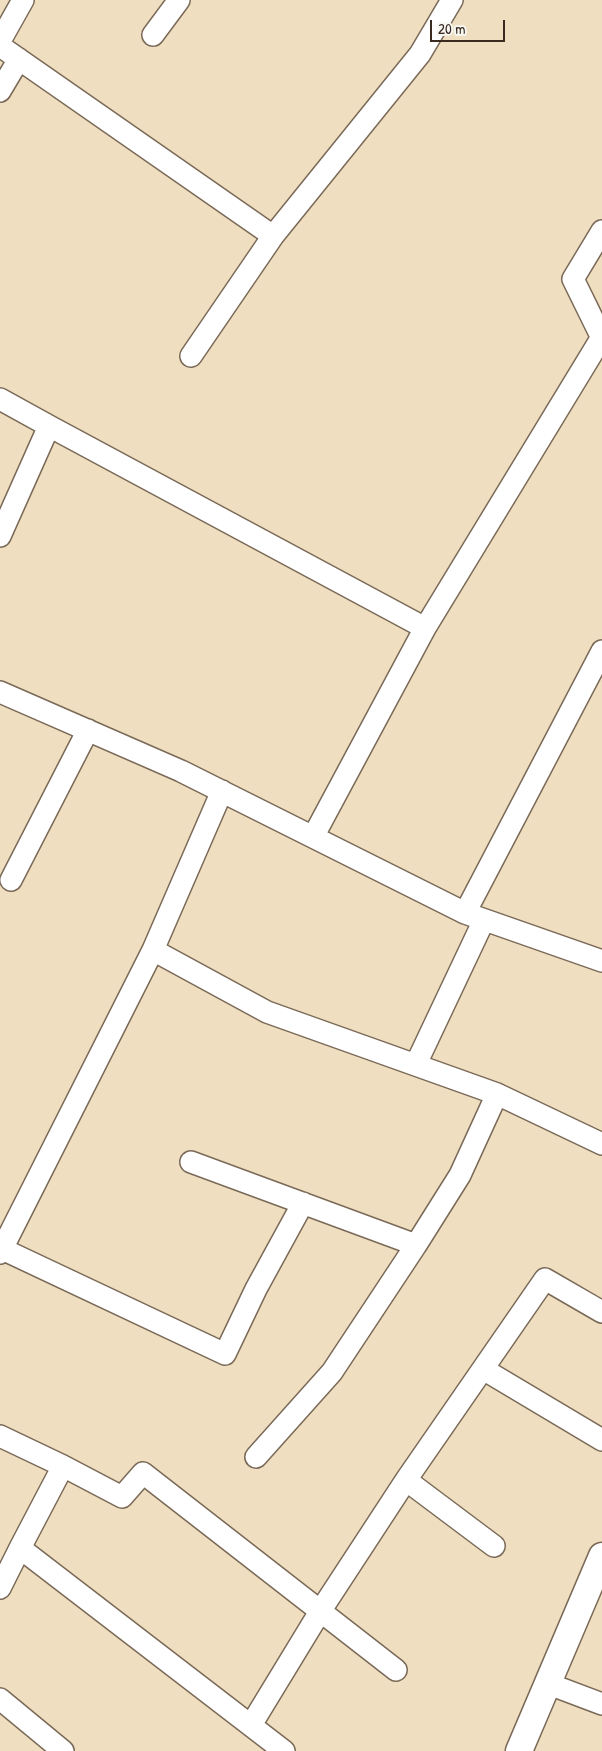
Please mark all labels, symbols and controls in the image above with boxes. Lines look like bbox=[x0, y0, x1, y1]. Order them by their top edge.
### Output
scale bar bbox=[432, 10, 507, 42]
text: 20 m bbox=[438, 18, 465, 39]

